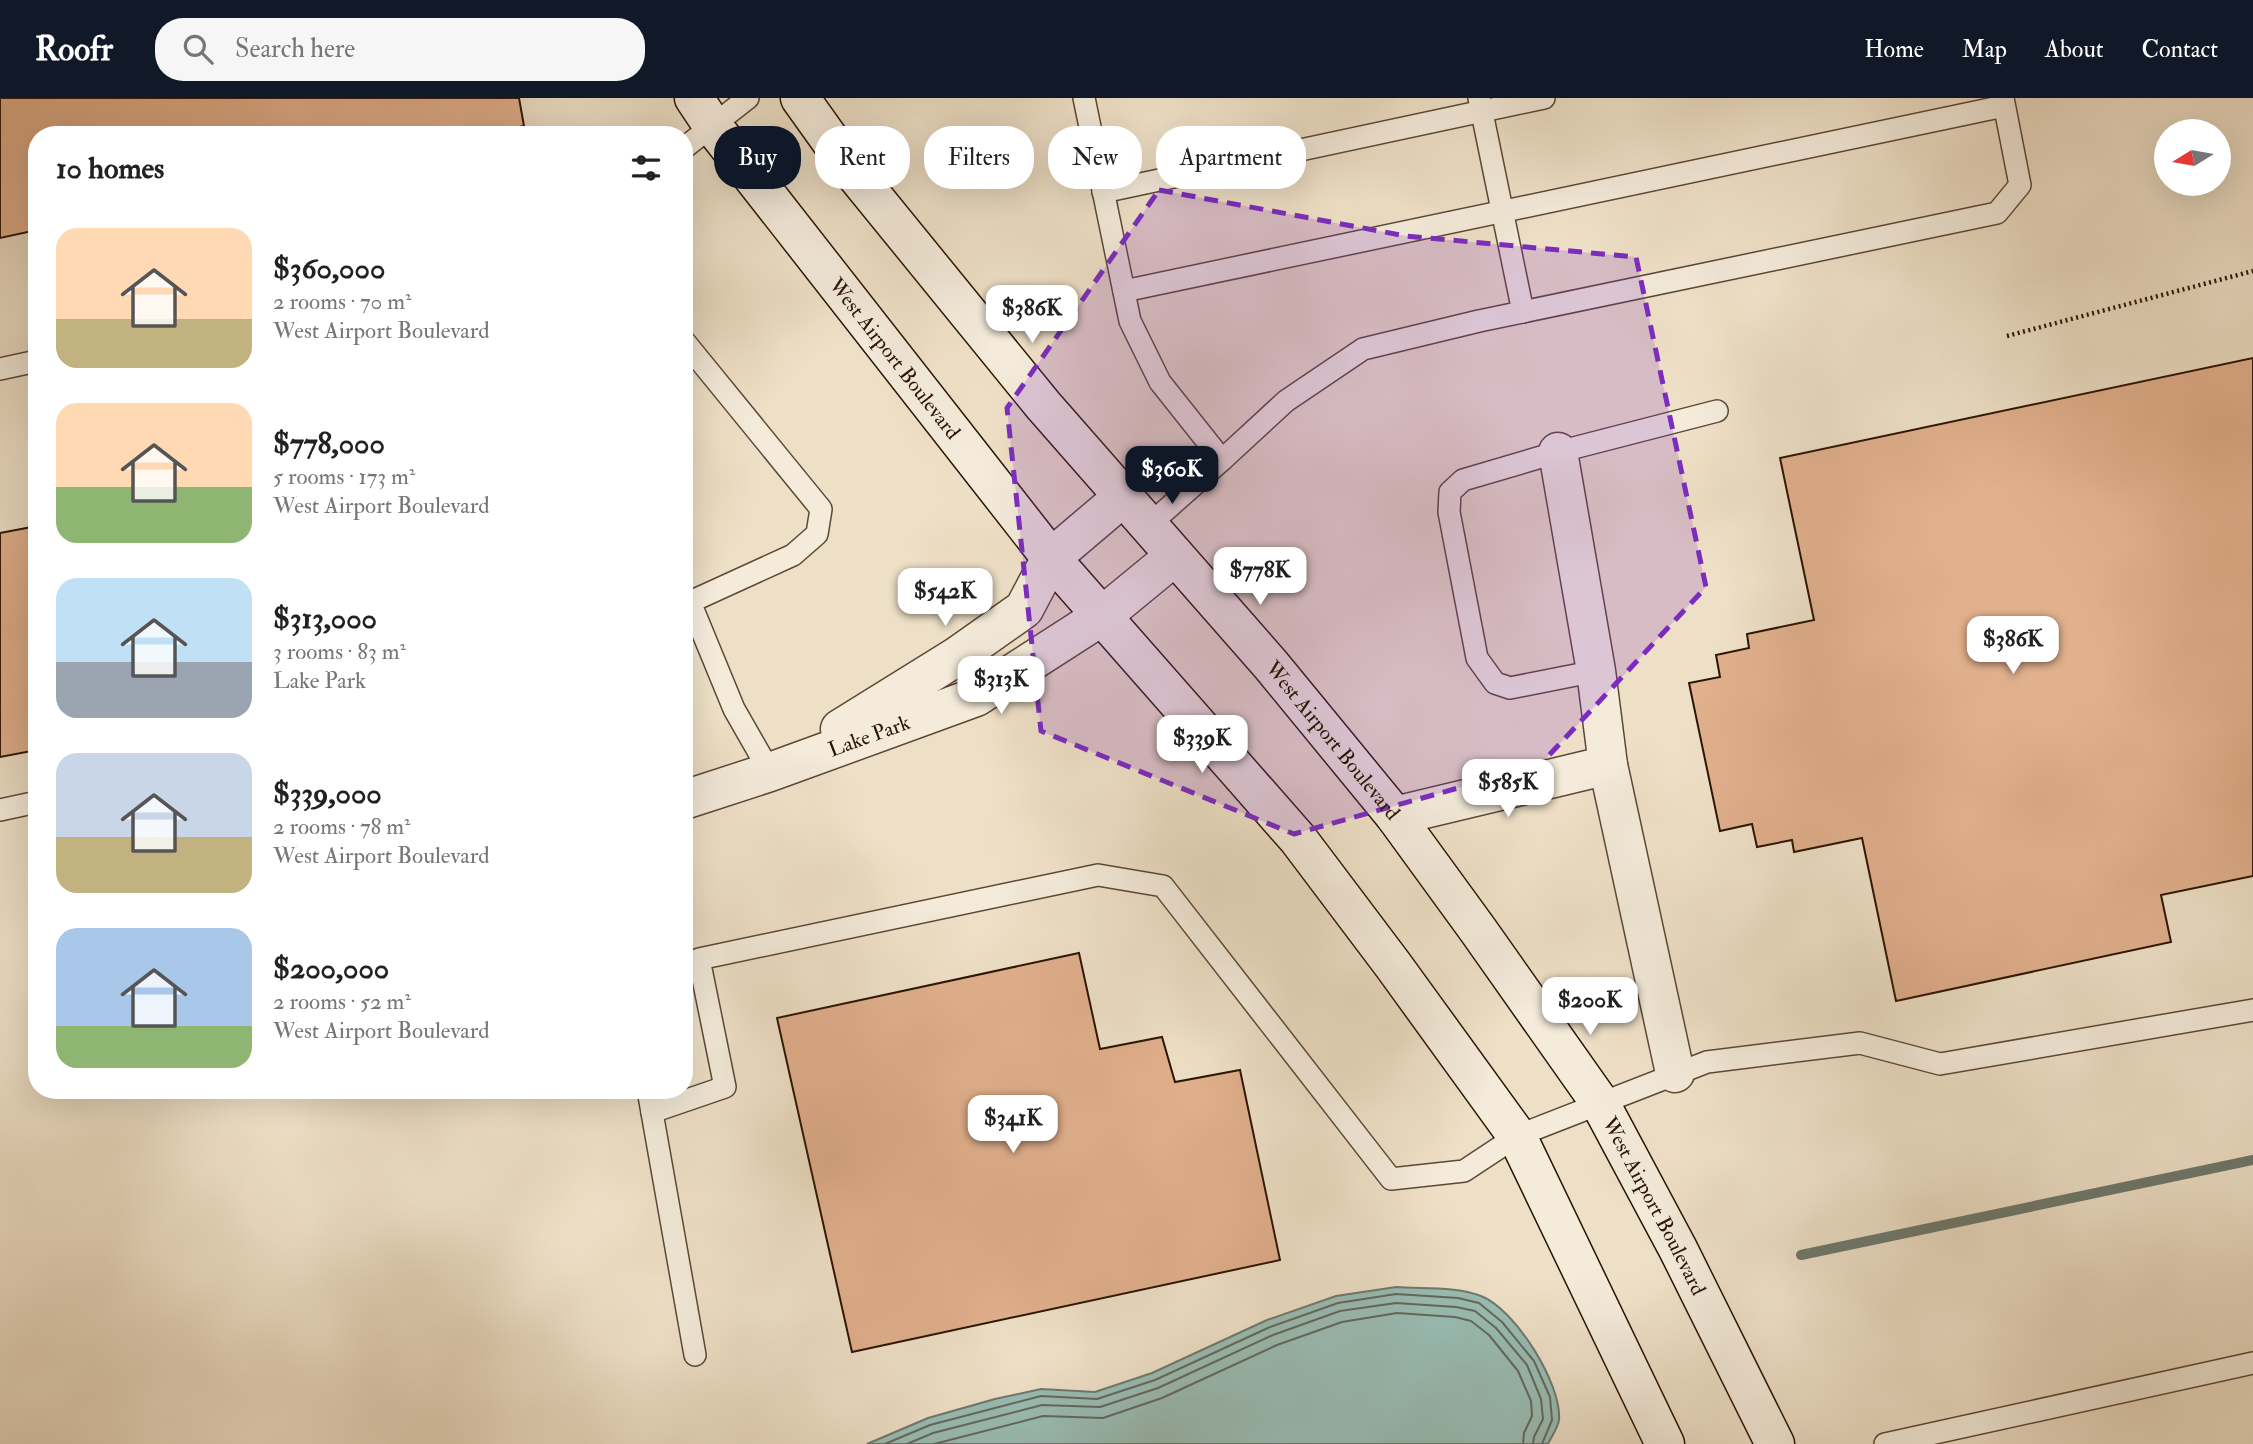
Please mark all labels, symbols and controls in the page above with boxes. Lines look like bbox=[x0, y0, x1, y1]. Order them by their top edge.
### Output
search box bbox=[155, 18, 645, 81]
text: Roofr bbox=[35, 29, 113, 70]
icon: search bbox=[179, 30, 217, 68]
text: Search here bbox=[235, 33, 355, 65]
text: Home bbox=[1864, 34, 1924, 65]
text: Map bbox=[1962, 34, 2007, 65]
text: About bbox=[2045, 34, 2104, 65]
text: Contact bbox=[2142, 34, 2218, 65]
north arrow bbox=[2154, 119, 2231, 196]
map controls bbox=[2154, 119, 2231, 196]
chip: Buy bbox=[714, 126, 801, 189]
chip: Rent bbox=[815, 126, 910, 189]
chip: Filters bbox=[924, 126, 1034, 189]
chip: New bbox=[1048, 126, 1142, 189]
chip: Apartment bbox=[1156, 126, 1306, 189]
icon: filters bbox=[627, 149, 665, 187]
text: 10 homes bbox=[56, 150, 164, 187]
text: $360,000 bbox=[273, 250, 385, 287]
icon: home bbox=[112, 256, 196, 340]
street label: West Airport Boulevard bbox=[823, 272, 967, 445]
pin: $386K bbox=[983, 286, 1081, 345]
text: 2 rooms · 70 m² bbox=[273, 287, 412, 316]
text: $386K bbox=[1002, 293, 1062, 322]
text: West Airport Boulevard bbox=[273, 316, 489, 345]
text: $778,000 bbox=[273, 425, 385, 462]
icon: home bbox=[112, 431, 196, 515]
pin: $360K bbox=[1123, 446, 1221, 506]
text: $360K bbox=[1141, 454, 1203, 483]
text: 5 rooms · 173 m² bbox=[273, 462, 415, 491]
text: West Airport Boulevard bbox=[273, 491, 489, 520]
pin: $778K bbox=[1211, 547, 1309, 607]
text: $778K bbox=[1229, 555, 1291, 584]
pin: $542K bbox=[896, 568, 994, 628]
text: $542K bbox=[914, 576, 976, 605]
text: $313,000 bbox=[273, 600, 377, 637]
icon: home bbox=[112, 606, 196, 690]
pin: $386K bbox=[1964, 616, 2062, 676]
text: $386K bbox=[1983, 624, 2043, 653]
text: 3 rooms · 83 m² bbox=[273, 637, 406, 666]
street label: West Airport Boulevard bbox=[1259, 655, 1407, 826]
pin: $313K bbox=[952, 656, 1050, 716]
text: $313K bbox=[974, 664, 1028, 693]
text: Lake Park bbox=[273, 666, 366, 695]
street label: Lake Park bbox=[825, 709, 914, 763]
pin: $339K bbox=[1153, 716, 1251, 775]
text: $339K bbox=[1173, 723, 1231, 752]
pin: $585K bbox=[1459, 760, 1557, 819]
text: $585K bbox=[1478, 767, 1538, 796]
text: $339,000 bbox=[273, 775, 382, 812]
icon: home bbox=[112, 781, 196, 865]
text: 2 rooms · 78 m² bbox=[273, 812, 411, 841]
text: West Airport Boulevard bbox=[273, 841, 489, 870]
text: $200,000 bbox=[273, 950, 389, 987]
icon: home bbox=[112, 956, 196, 1040]
pin: $200K bbox=[1541, 978, 1639, 1037]
text: $200K bbox=[1558, 985, 1622, 1014]
text: 2 rooms · 52 m² bbox=[273, 987, 411, 1016]
text: West Airport Boulevard bbox=[273, 1016, 489, 1045]
pin: $341K bbox=[964, 1096, 1062, 1155]
text: $341K bbox=[984, 1103, 1042, 1132]
street label: West Airport Boulevard bbox=[1596, 1111, 1713, 1300]

